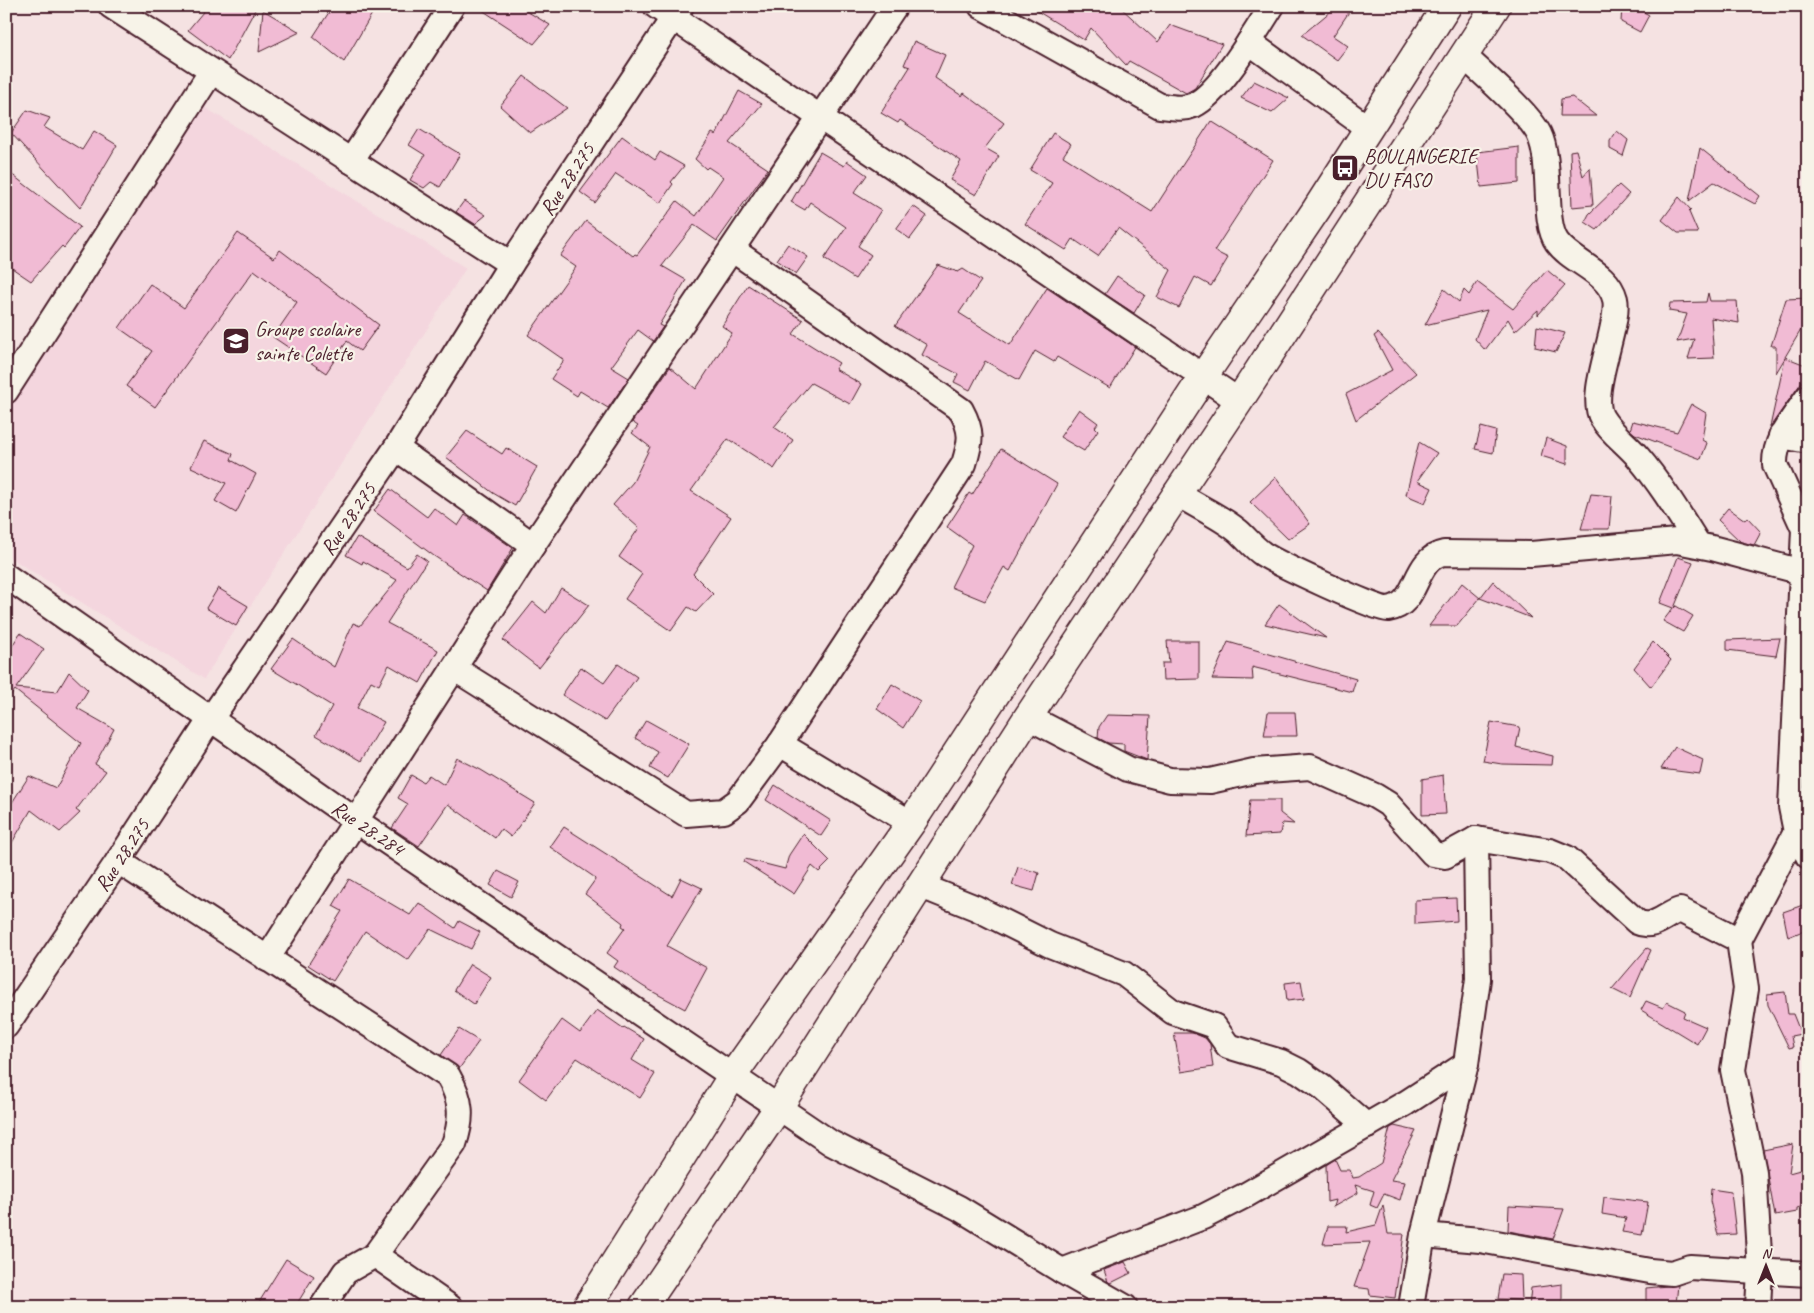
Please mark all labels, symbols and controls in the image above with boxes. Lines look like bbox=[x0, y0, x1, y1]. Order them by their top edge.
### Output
street label: Rue 28.275 bbox=[534, 136, 601, 220]
place label: BOULANGERIE DU FASO bbox=[1364, 143, 1480, 193]
bus stop icon: BOULANGERIE DU FASO bbox=[1330, 153, 1360, 183]
place label: Groupe scolaire sainte Colette bbox=[255, 316, 362, 366]
school or university icon: Groupe scolaire sainte Colette bbox=[221, 326, 251, 356]
street label: Rue 28.275 bbox=[314, 477, 382, 560]
street label: Rue 28.284 bbox=[327, 794, 411, 863]
street label: Rue 28.275 bbox=[89, 812, 156, 896]
north arrow bbox=[1742, 1240, 1792, 1290]
text: N bbox=[1762, 1245, 1773, 1262]

